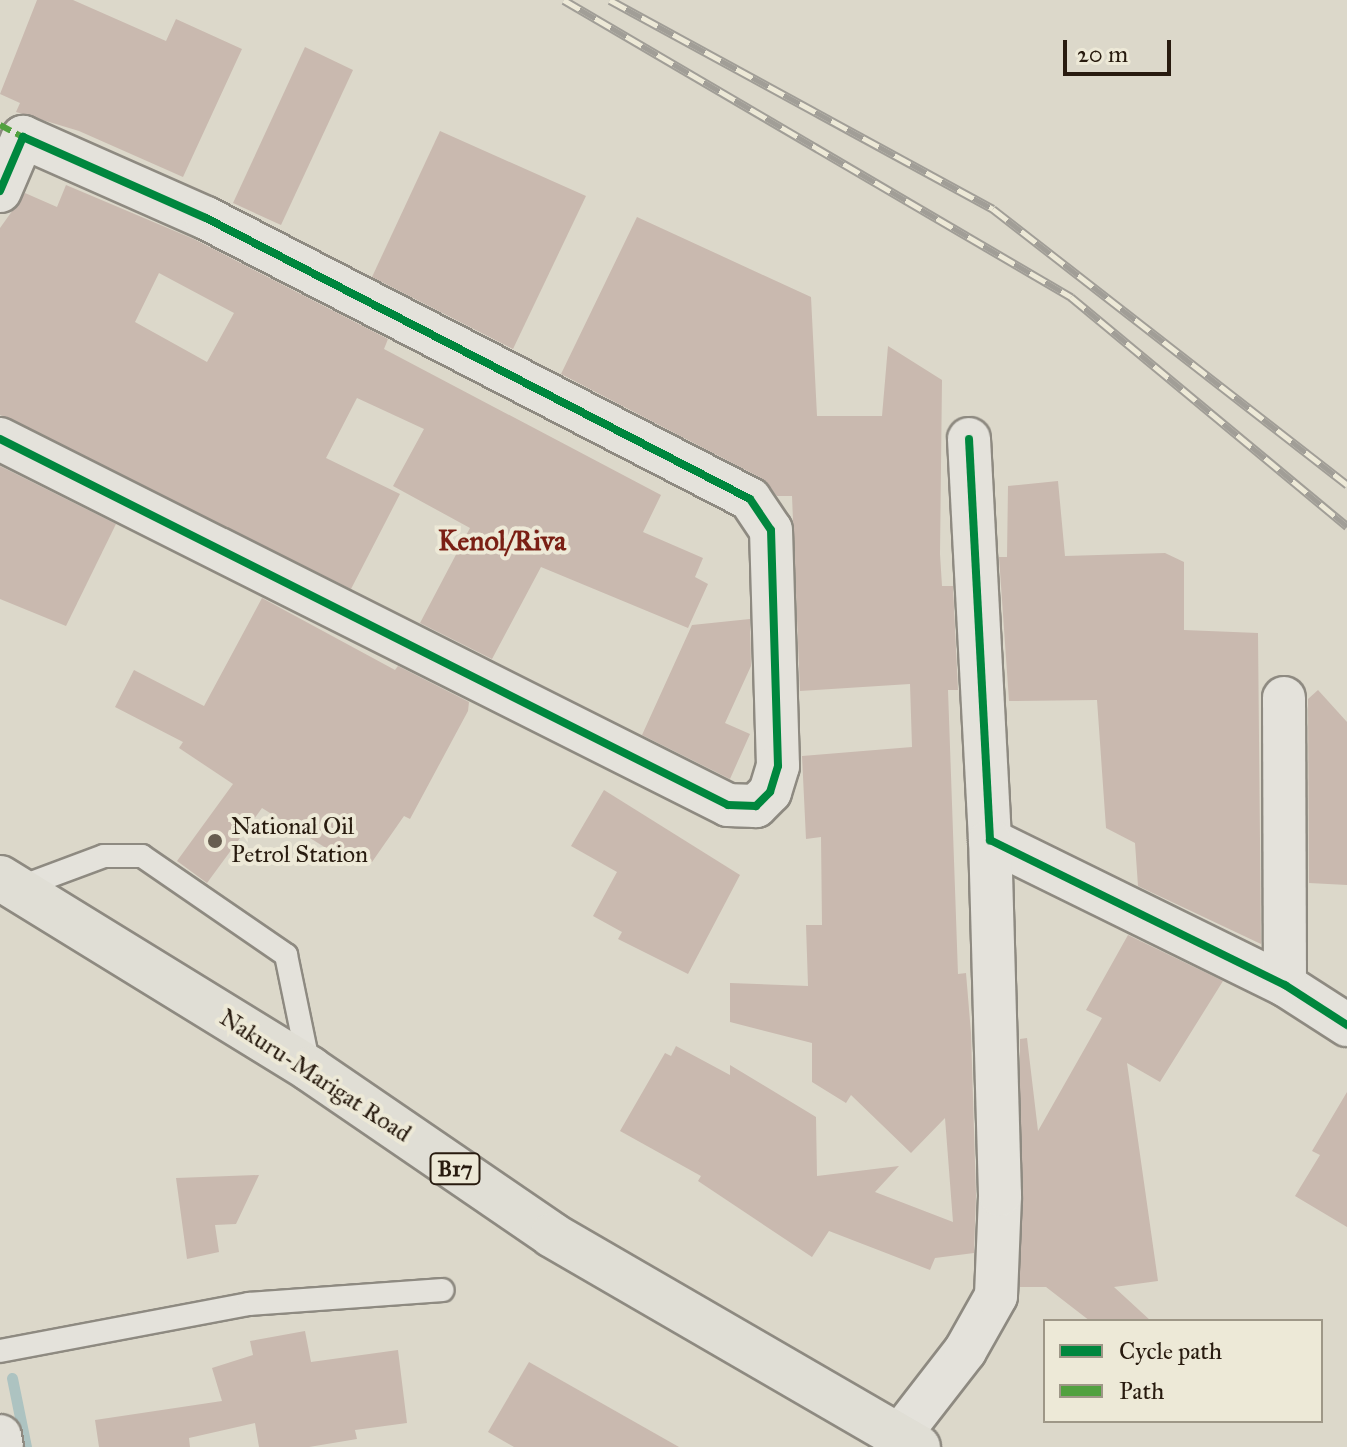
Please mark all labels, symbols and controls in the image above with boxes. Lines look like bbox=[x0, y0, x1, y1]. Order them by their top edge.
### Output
scale bar bbox=[1067, 24, 1175, 74]
text: 20 m bbox=[1077, 39, 1128, 69]
district label: Kenol/Riva bbox=[438, 524, 566, 558]
place label: National Oil Petrol Station bbox=[231, 813, 368, 869]
marker: National Oil Petrol Station bbox=[206, 832, 224, 850]
street label: Nakuru-Marigat Road bbox=[214, 1003, 416, 1149]
road number: B17 bbox=[429, 1151, 481, 1187]
legend bbox=[1043, 1319, 1323, 1423]
text: Cycle path bbox=[1119, 1336, 1222, 1366]
text: Path bbox=[1119, 1376, 1164, 1406]

